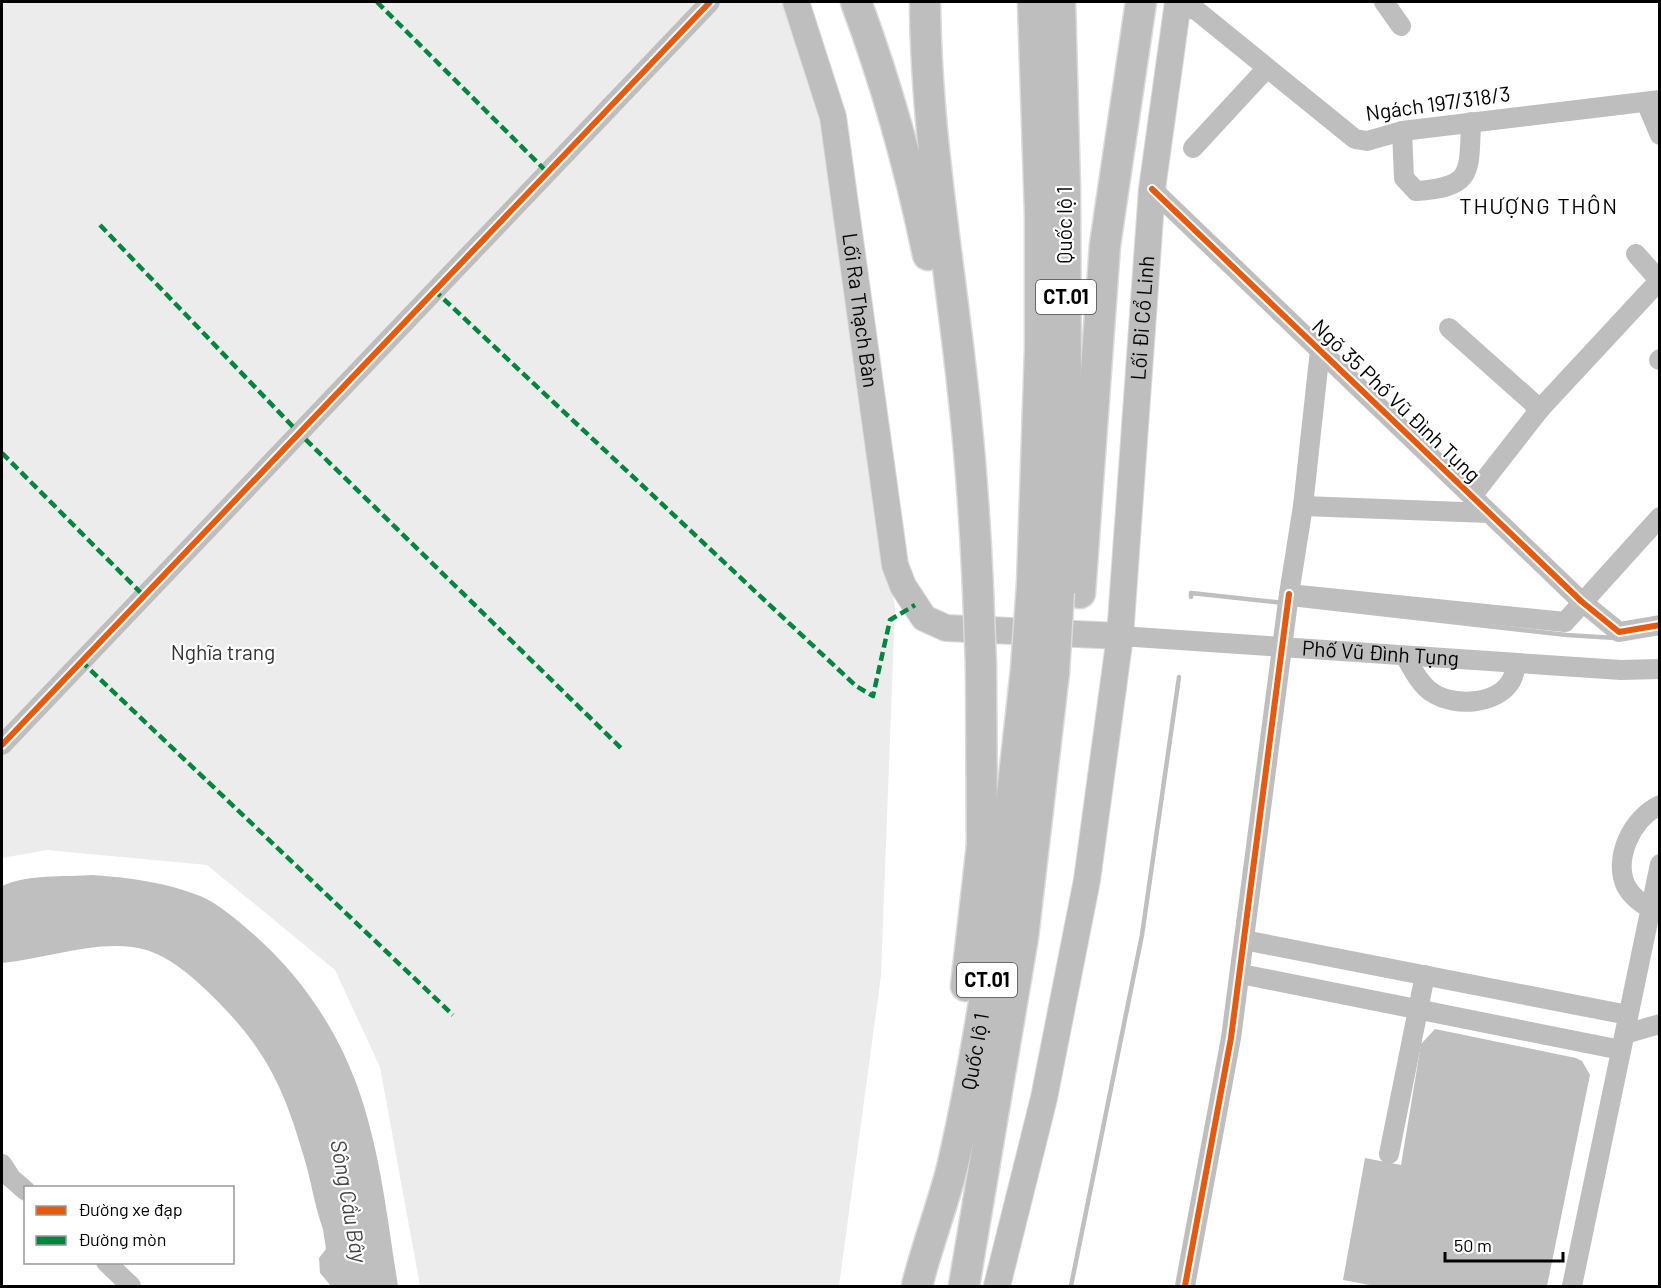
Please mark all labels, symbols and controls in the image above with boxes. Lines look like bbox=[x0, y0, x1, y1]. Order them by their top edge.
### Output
street label: Ngách 197/318/3 bbox=[1364, 80, 1512, 125]
street label: Quốc lộ 1 bbox=[1051, 186, 1076, 264]
district label: THƯỢNG THÔN bbox=[1459, 192, 1619, 218]
street label: Lối Ra Thạch Bàn bbox=[838, 231, 884, 389]
street label: Lối Đi Cổ Linh bbox=[1124, 255, 1158, 381]
road number: CT.01 bbox=[1036, 280, 1096, 314]
street label: Ngõ 35 Phố Vũ Đình Tụng bbox=[1308, 313, 1486, 487]
street label: Phố Vũ Đình Tụng bbox=[1301, 634, 1460, 670]
park label: Nghĩa trang bbox=[171, 639, 275, 664]
road number: CT.01 bbox=[957, 963, 1017, 997]
street label: Quốc lộ 1 bbox=[955, 1011, 993, 1092]
water label: Sông Cầu Bây bbox=[326, 1137, 374, 1265]
legend bbox=[24, 1186, 234, 1264]
text: Đường xe đạp bbox=[78, 1198, 183, 1220]
scale bar bbox=[1445, 1225, 1564, 1263]
text: Đường mòn bbox=[78, 1228, 166, 1250]
text: 50 m bbox=[1454, 1234, 1492, 1256]

